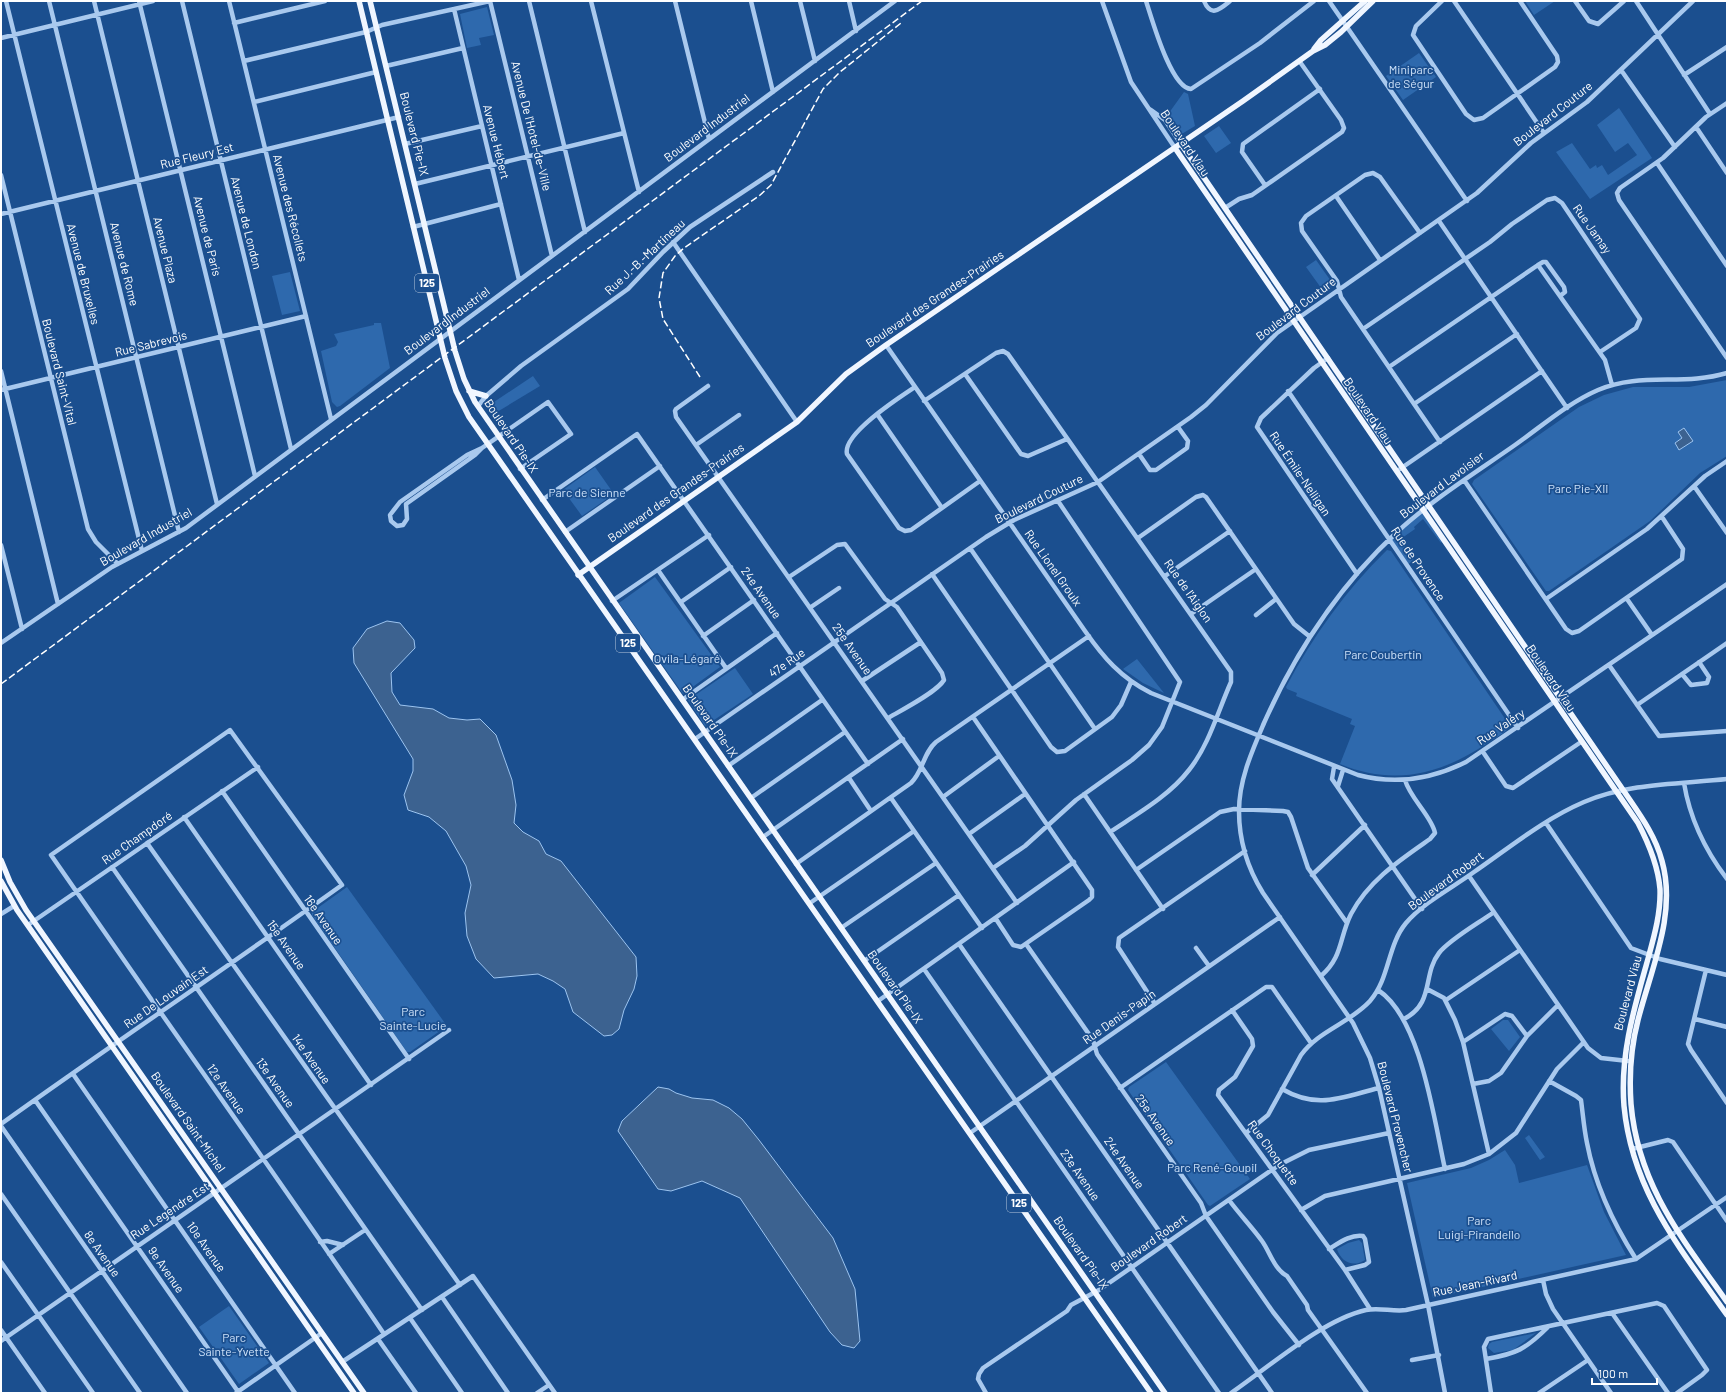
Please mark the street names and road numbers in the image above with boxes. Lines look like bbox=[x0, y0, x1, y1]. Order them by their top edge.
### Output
street label: Avenue De l'Hotel-de-Ville bbox=[509, 59, 555, 192]
street label: Boulevard Couture bbox=[1510, 78, 1595, 148]
street label: Boulevard Pie-IX bbox=[398, 90, 432, 177]
street label: Boulevard Industriel bbox=[661, 90, 752, 164]
street label: Avenue Hébert bbox=[481, 103, 513, 181]
street label: Boulevard Viau bbox=[1158, 107, 1213, 178]
street label: Rue Fleury Est bbox=[159, 139, 235, 171]
street label: Avenue des Récollets bbox=[271, 153, 311, 263]
street label: Avenue de London bbox=[229, 175, 265, 271]
street label: Avenue de Paris bbox=[191, 194, 225, 278]
street label: Rue Jamay bbox=[1571, 201, 1615, 256]
street label: Avenue Plaza bbox=[151, 215, 181, 284]
street label: Rue J.-B.-Martineau bbox=[601, 216, 687, 297]
street label: Avenue de Rome bbox=[108, 220, 142, 307]
street label: Avenue de Bruxelles bbox=[65, 222, 103, 326]
street label: Boulevard des Grandes-Prairies bbox=[863, 247, 1006, 350]
road number: 125 bbox=[415, 274, 439, 292]
street label: Boulevard Couture bbox=[1253, 274, 1338, 343]
street label: Boulevard Industriel bbox=[401, 283, 492, 357]
street label: Boulevard Saint-Vital bbox=[40, 317, 80, 427]
street label: Rue Sabrevois bbox=[113, 327, 188, 359]
street label: Boulevard Viau bbox=[1341, 375, 1396, 446]
street label: Boulevard Pie-IX bbox=[482, 396, 542, 475]
street label: Rue Émile-Nelligan bbox=[1267, 429, 1334, 518]
street label: Boulevard des Grandes-Prairies bbox=[605, 440, 746, 545]
street label: Boulevard Lavoisier bbox=[1396, 448, 1487, 520]
street label: Boulevard Couture bbox=[992, 471, 1085, 525]
street label: Boulevard Industriel bbox=[97, 504, 194, 568]
street label: Rue de Provence bbox=[1389, 524, 1449, 603]
street label: Rue Lionel Groulx bbox=[1022, 527, 1086, 609]
street label: Rue de l'Aiglon bbox=[1162, 556, 1216, 625]
street label: 24e Avenue bbox=[739, 564, 785, 621]
street label: 25e Avenue bbox=[830, 620, 876, 677]
road number: 125 bbox=[616, 634, 640, 652]
street label: Boulevard Viau bbox=[1524, 642, 1579, 713]
street label: 47e Rue bbox=[766, 645, 807, 680]
street label: Boulevard Pie-IX bbox=[680, 681, 741, 760]
street label: Rue Valéry bbox=[1474, 705, 1527, 747]
street label: Rue Champdoré bbox=[99, 808, 174, 867]
street label: Boulevard Robert bbox=[1405, 848, 1486, 912]
street label: 16e Avenue bbox=[302, 892, 346, 947]
street label: 15e Avenue bbox=[265, 917, 309, 972]
street label: Boulevard Pie-IX bbox=[865, 947, 926, 1026]
street label: Boulevard Viau bbox=[1610, 954, 1644, 1032]
street label: Rue De Louvain Est bbox=[121, 962, 210, 1030]
street label: Rue Denis-Papin bbox=[1079, 986, 1158, 1047]
street label: 14e Avenue bbox=[290, 1031, 334, 1086]
street label: 13e Avenue bbox=[254, 1055, 298, 1110]
street label: Boulevard Provencher bbox=[1375, 1060, 1417, 1174]
street label: 12e Avenue bbox=[205, 1061, 249, 1116]
street label: Boulevard Saint-Michel bbox=[149, 1068, 229, 1174]
street label: 25e Avenue bbox=[1133, 1091, 1179, 1148]
street label: Rue Choquette bbox=[1245, 1117, 1302, 1188]
street label: 24e Avenue bbox=[1102, 1134, 1148, 1191]
street label: 23e Avenue bbox=[1058, 1146, 1104, 1203]
street label: Rue Legendre Est bbox=[127, 1179, 212, 1242]
road number: 125 bbox=[1007, 1194, 1031, 1212]
street label: Boulevard Robert bbox=[1108, 1211, 1189, 1274]
street label: Boulevard Pie-IX bbox=[1051, 1213, 1112, 1292]
street label: 10e Avenue bbox=[184, 1219, 229, 1274]
street label: 8e Avenue bbox=[82, 1228, 124, 1279]
street label: 9e Avenue bbox=[146, 1244, 188, 1295]
street label: Rue Jean-Rivard bbox=[1431, 1267, 1518, 1299]

